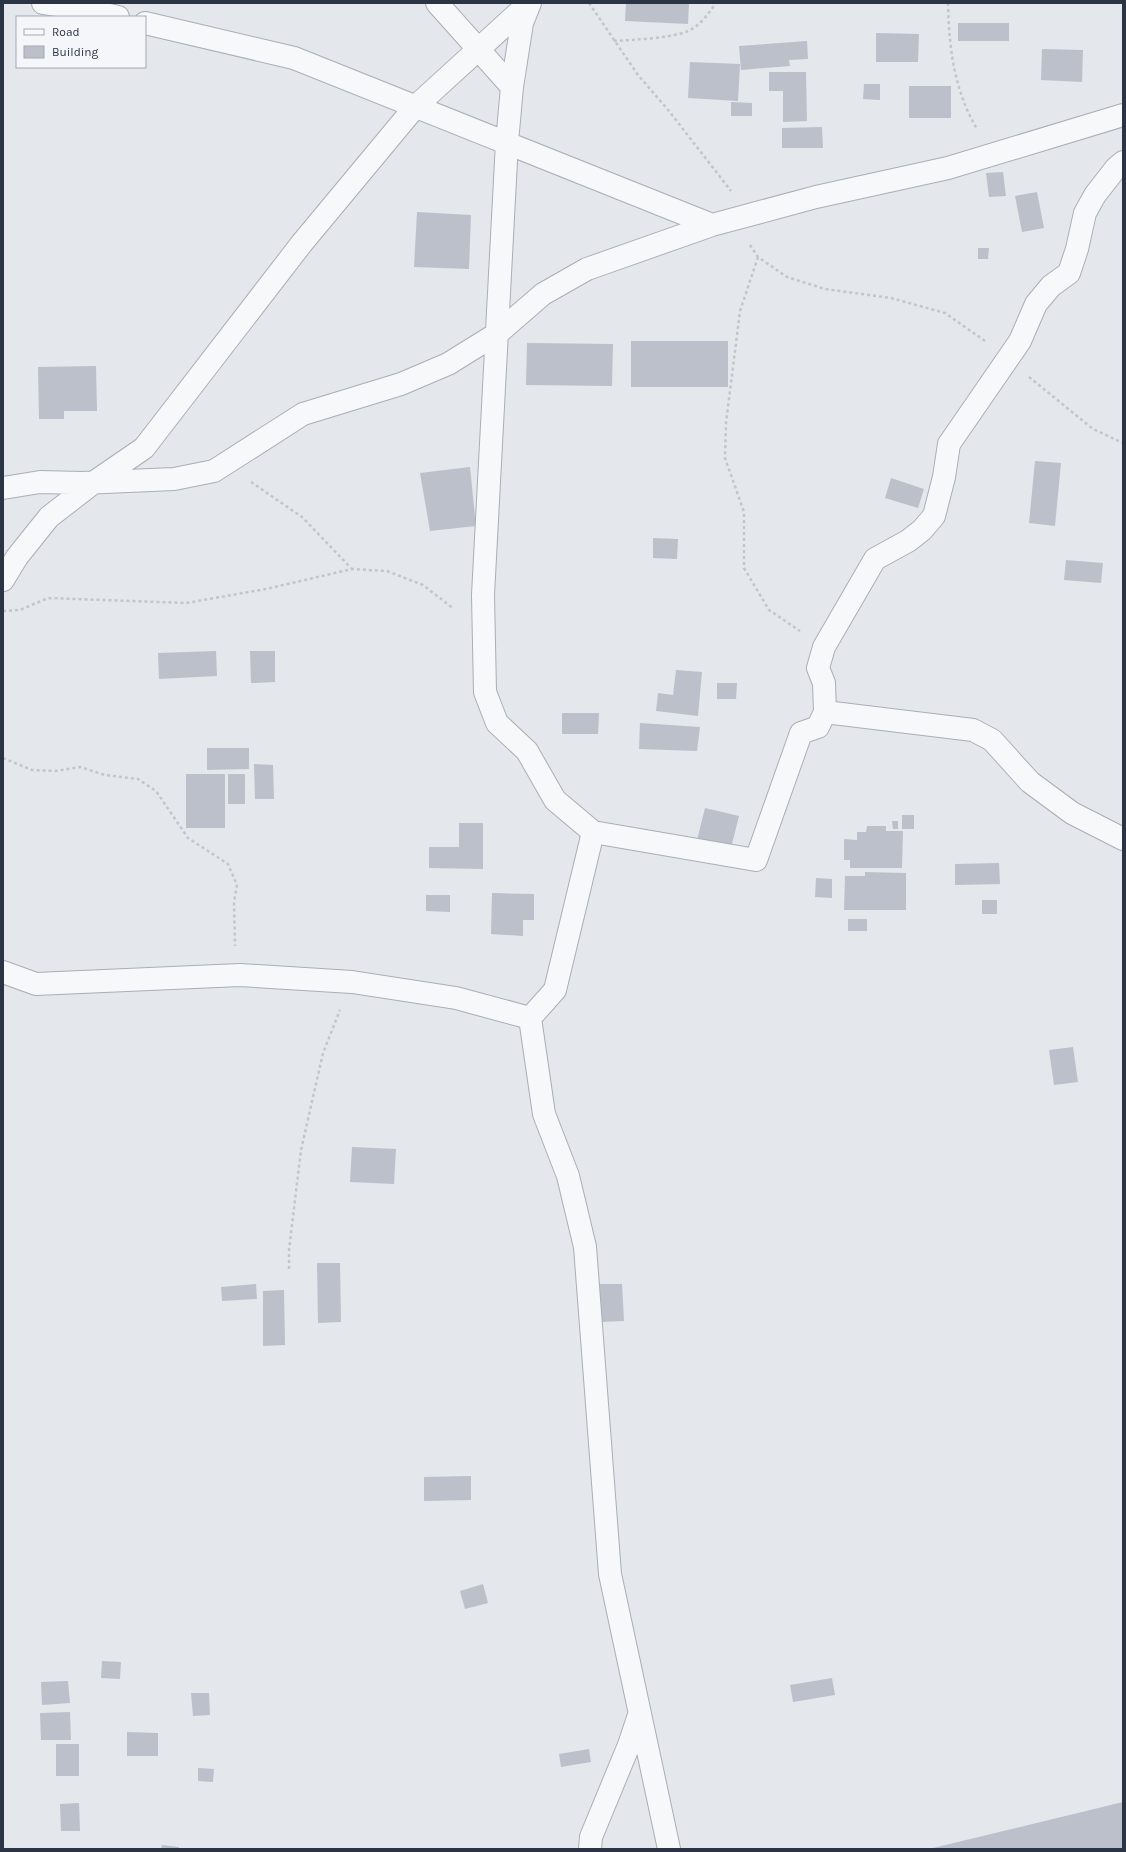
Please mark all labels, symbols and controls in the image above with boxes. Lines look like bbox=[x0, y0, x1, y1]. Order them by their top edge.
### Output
legend bbox=[16, 16, 146, 68]
text: Road bbox=[52, 25, 80, 39]
text: Building bbox=[52, 45, 99, 59]

